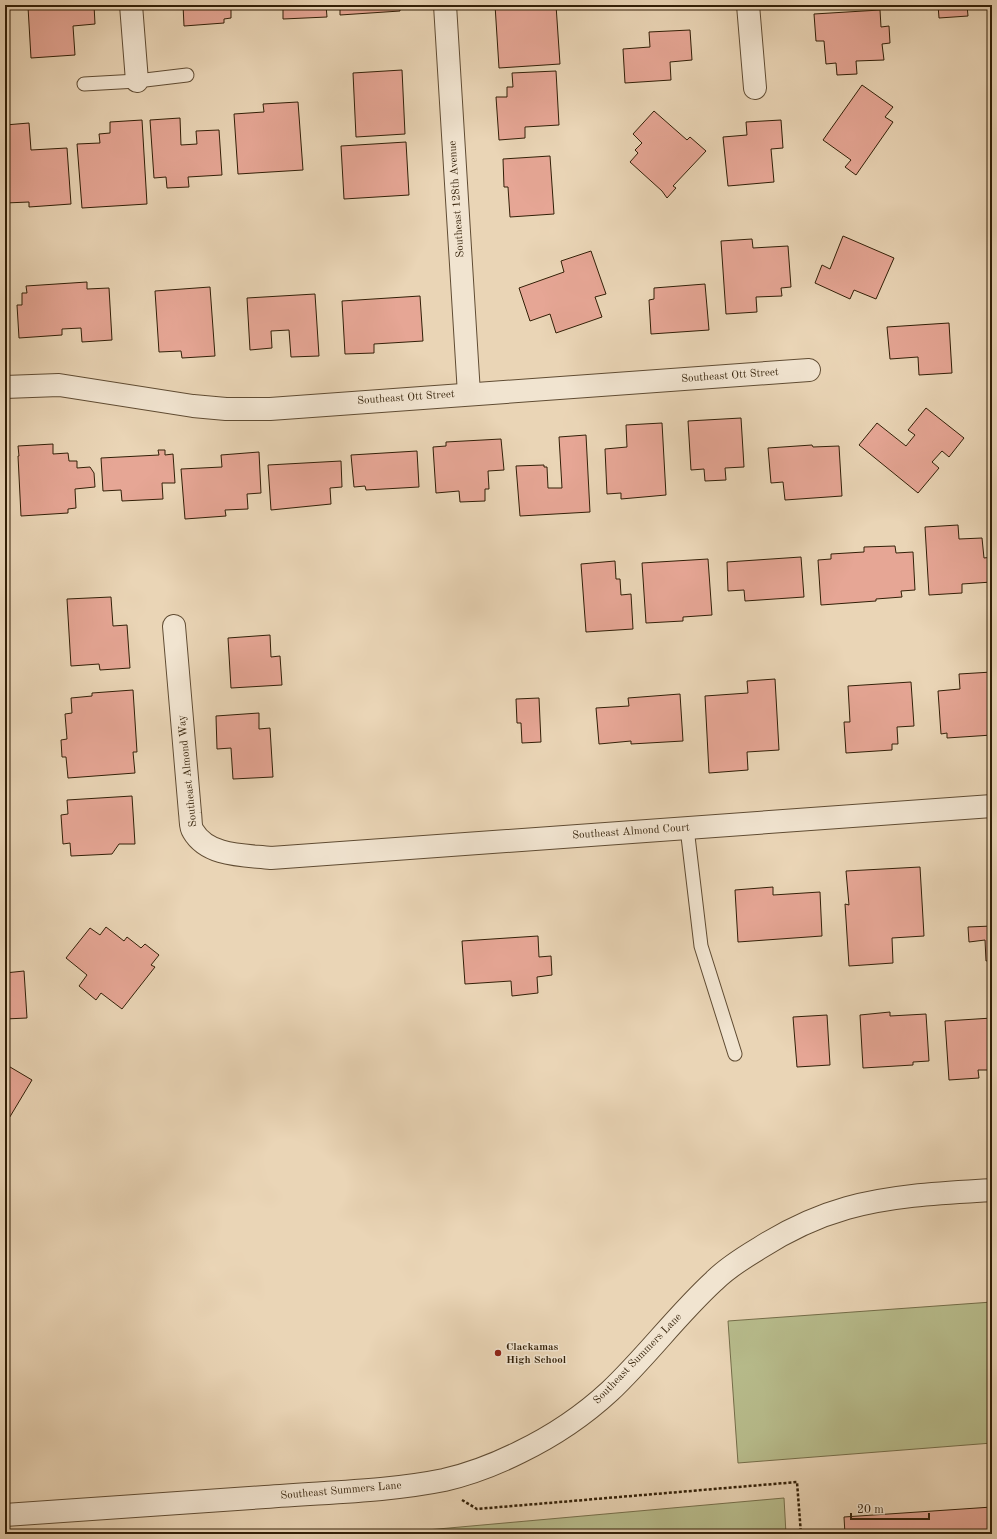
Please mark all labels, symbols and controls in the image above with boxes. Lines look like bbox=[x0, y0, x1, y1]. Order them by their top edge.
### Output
street label: Southeast 128th Avenue bbox=[447, 140, 467, 258]
street label: Southeast Ott Street bbox=[681, 367, 779, 385]
street label: Southeast Ott Street bbox=[357, 389, 455, 407]
street label: Southeast Almond Way bbox=[177, 714, 199, 828]
street label: Southeast Almond Court bbox=[572, 822, 690, 842]
street label: Southeast Summers Lane bbox=[592, 1311, 684, 1407]
place label: Clackamas High School bbox=[506, 1342, 567, 1366]
marker: Clackamas High School bbox=[493, 1348, 503, 1358]
street label: Southeast Summers Lane bbox=[280, 1480, 402, 1502]
scale bar bbox=[851, 1495, 929, 1521]
text: 20 m bbox=[857, 1504, 884, 1516]

